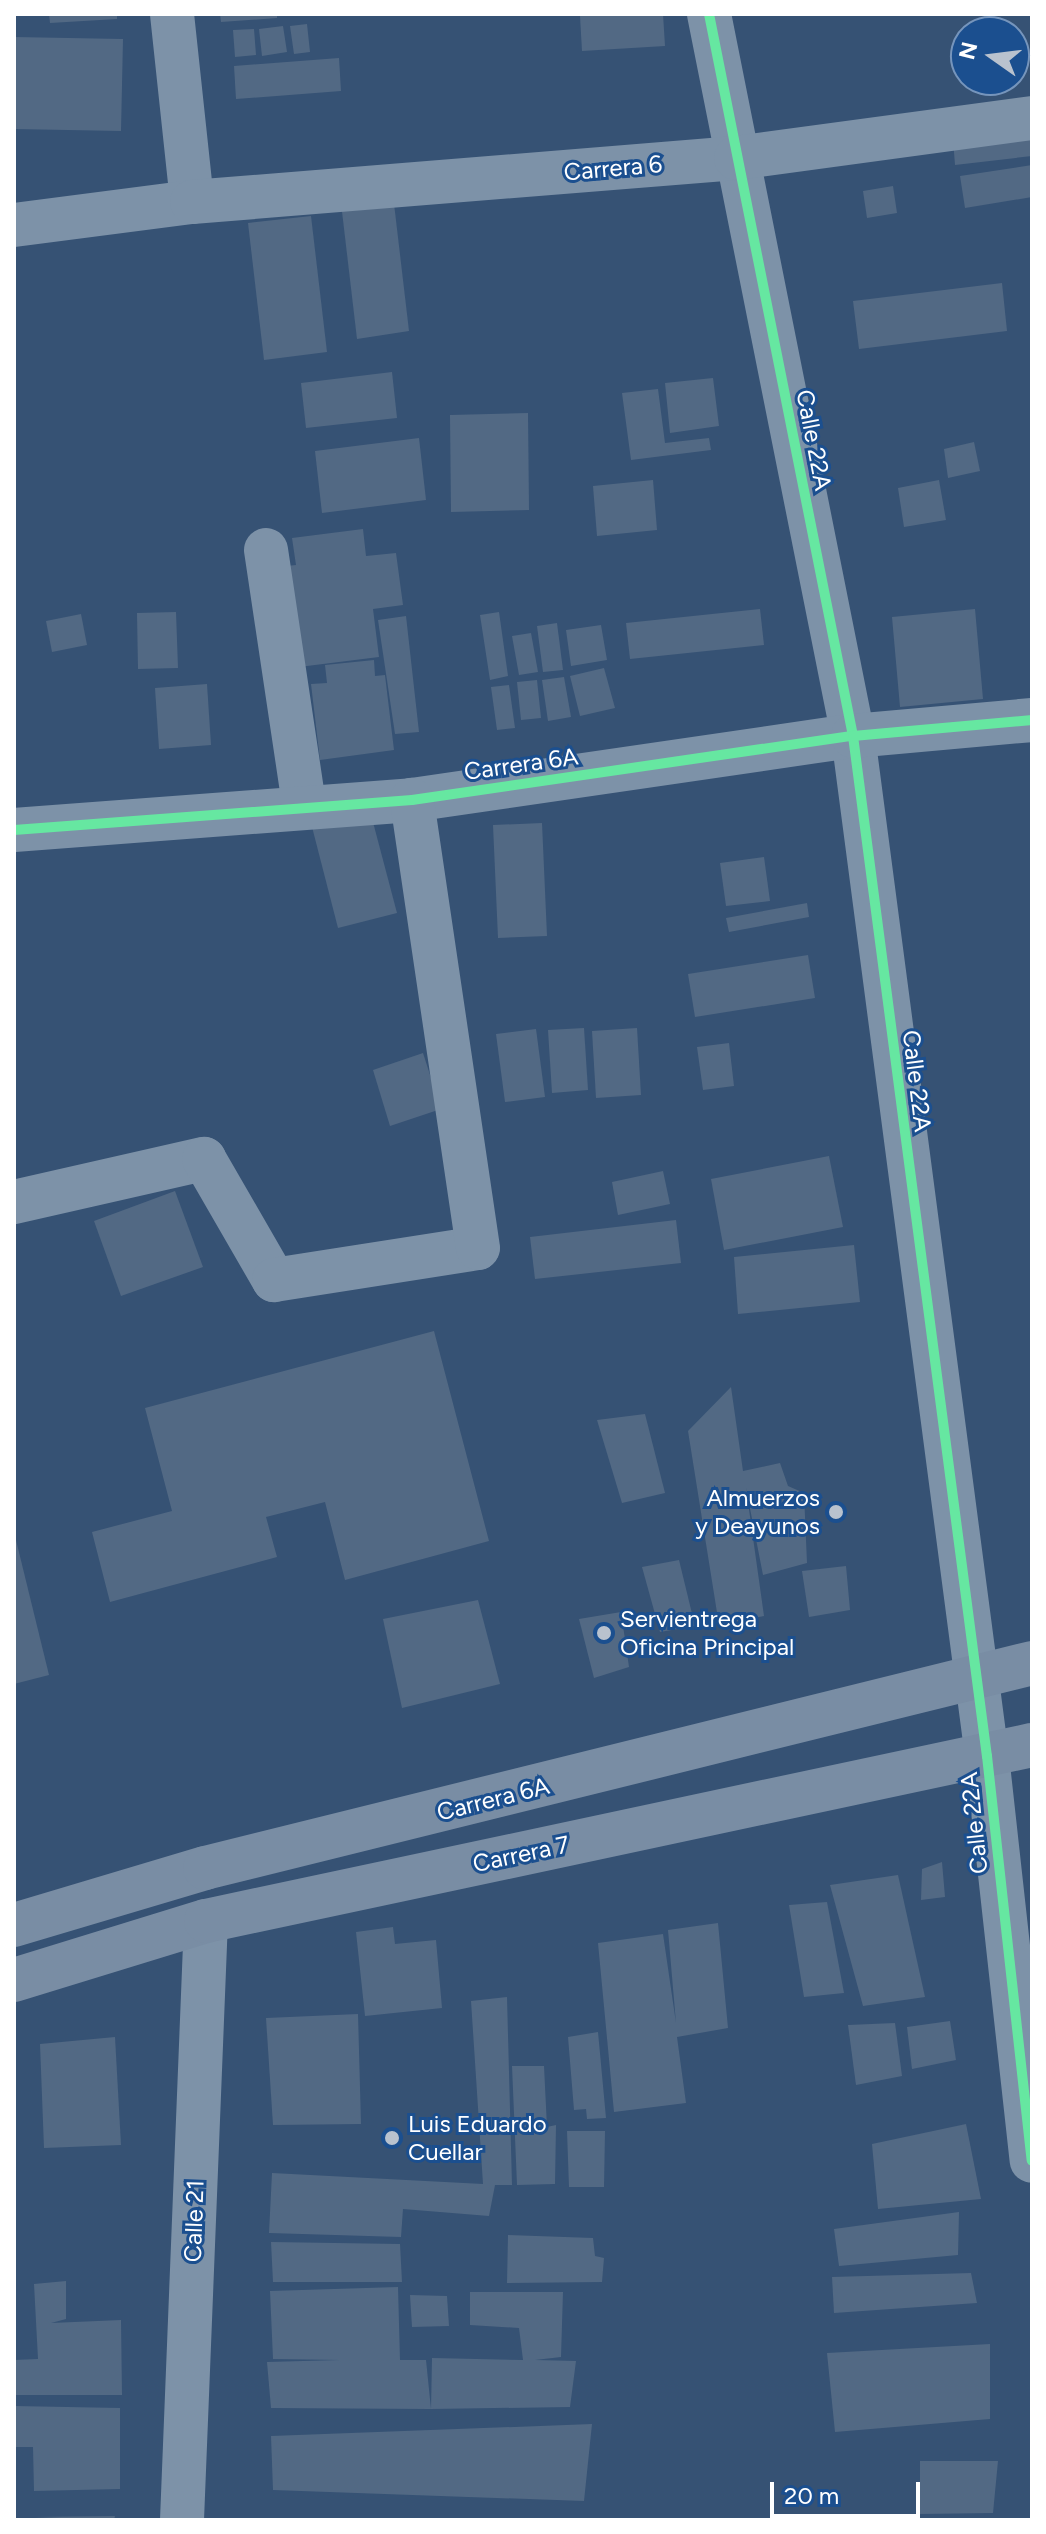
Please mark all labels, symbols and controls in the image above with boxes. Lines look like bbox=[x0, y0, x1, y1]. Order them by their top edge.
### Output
north arrow bbox=[950, 16, 1030, 96]
text: N bbox=[953, 39, 983, 62]
street label: Carrera 6 bbox=[563, 149, 663, 187]
street label: Calle 22A bbox=[790, 387, 838, 493]
street label: Carrera 6A bbox=[462, 742, 580, 786]
street label: Calle 22A bbox=[896, 1029, 938, 1133]
place label: Almuerzos y Deayunos bbox=[695, 1484, 820, 1540]
marker: Almuerzos y Deayunos bbox=[827, 1503, 845, 1521]
place label: Servientrega Oficina Principal bbox=[620, 1605, 794, 1661]
marker: Servientrega Oficina Principal bbox=[595, 1624, 613, 1642]
street label: Carrera 6A bbox=[434, 1771, 552, 1827]
street label: Calle 22A bbox=[954, 1771, 994, 1875]
street label: Carrera 7 bbox=[470, 1830, 572, 1878]
place label: Luis Eduardo Cuellar bbox=[408, 2110, 547, 2166]
marker: Luis Eduardo Cuellar bbox=[383, 2129, 401, 2147]
street label: Calle 21 bbox=[178, 2179, 210, 2263]
scale bar bbox=[774, 2466, 924, 2516]
text: 20 m bbox=[784, 2481, 839, 2510]

